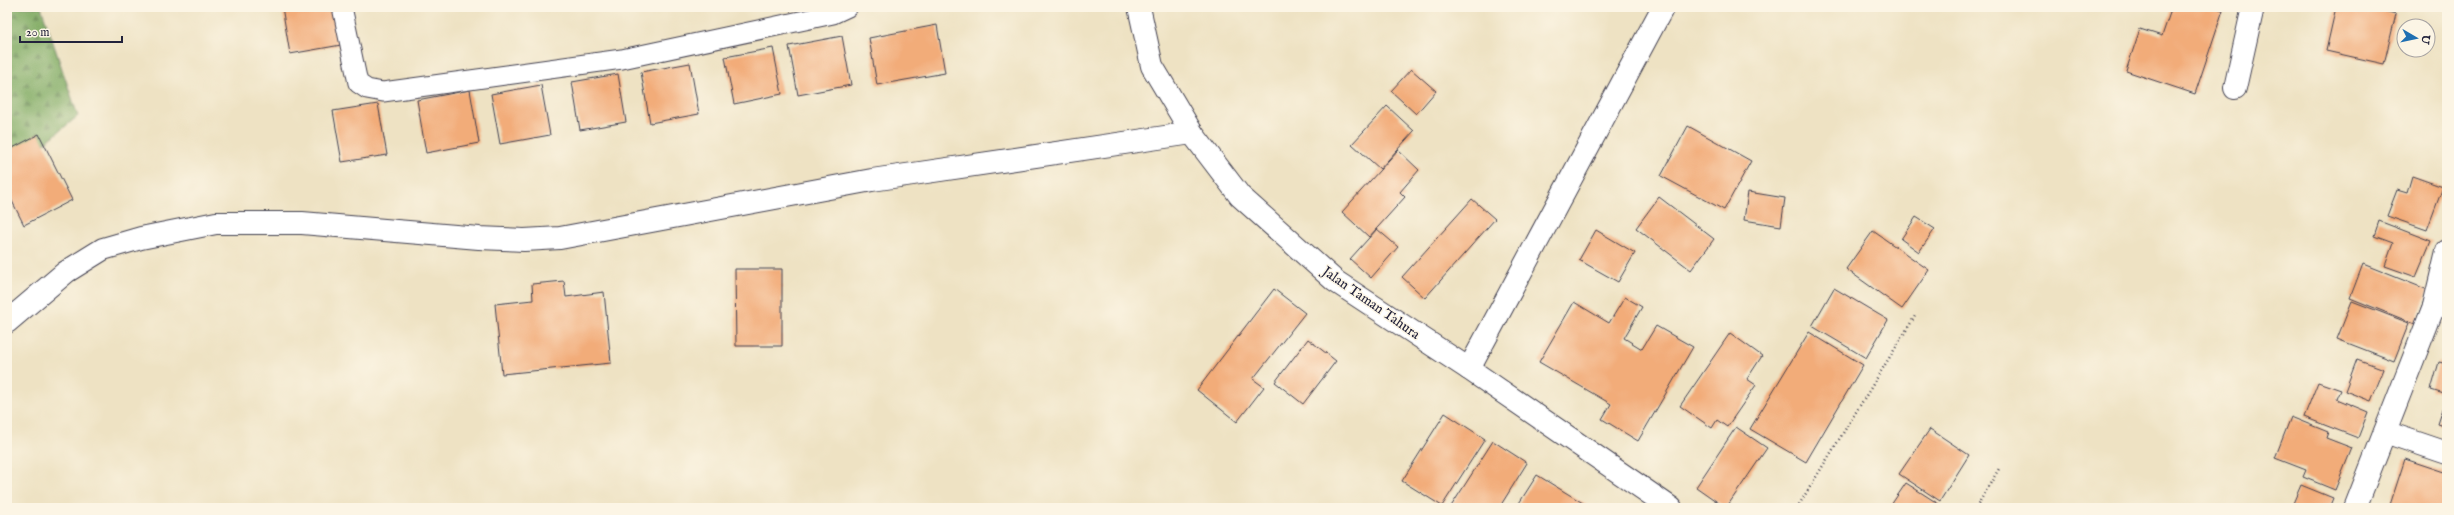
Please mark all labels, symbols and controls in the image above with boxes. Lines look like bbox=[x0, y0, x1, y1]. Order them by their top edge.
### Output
scale bar bbox=[20, 18, 122, 44]
north arrow bbox=[2396, 18, 2436, 58]
text: 20 m bbox=[26, 25, 49, 40]
text: U bbox=[2417, 33, 2433, 46]
street label: Jalan Taman Tahura bbox=[1317, 261, 1424, 344]

